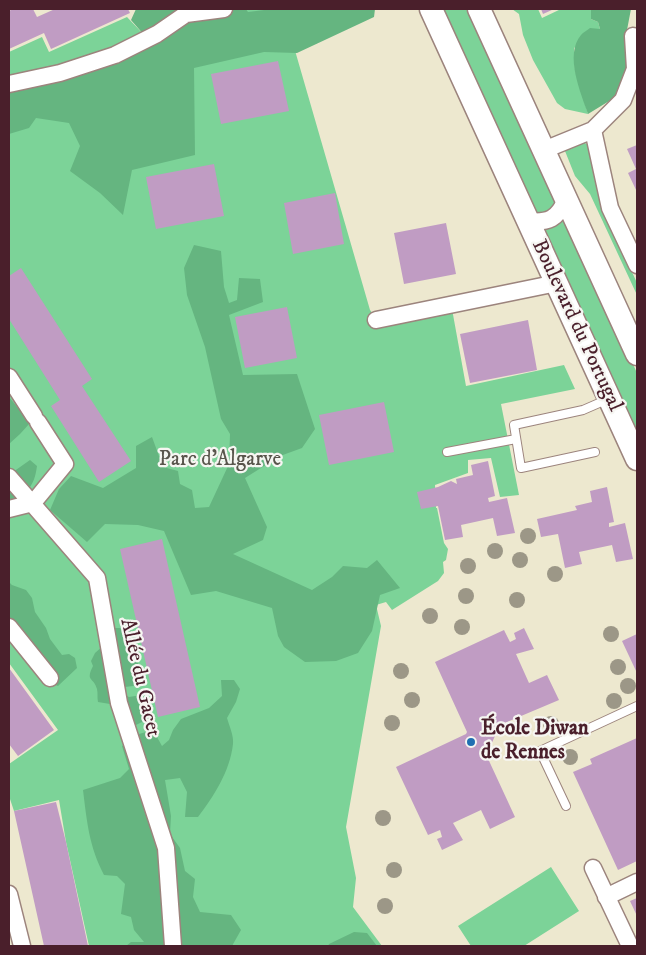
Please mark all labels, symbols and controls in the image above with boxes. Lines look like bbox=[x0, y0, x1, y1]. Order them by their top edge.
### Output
street label: Boulevard du Portugal bbox=[525, 236, 627, 416]
park label: Parc d'Algarve bbox=[159, 448, 281, 474]
street label: Allée du Gacet bbox=[113, 616, 165, 740]
place label: École Diwan de Rennes bbox=[481, 717, 589, 767]
marker: École Diwan de Rennes bbox=[465, 736, 477, 748]

